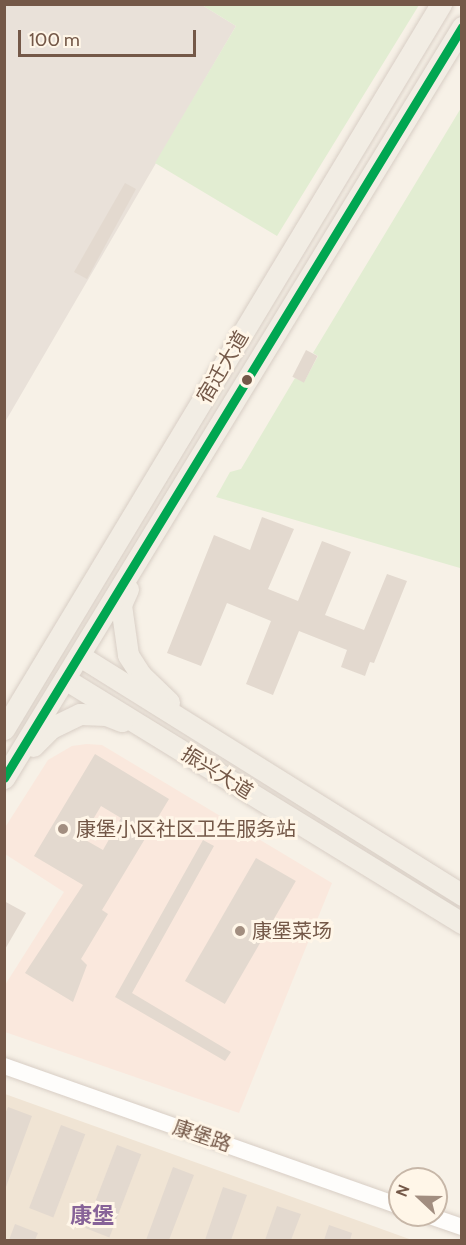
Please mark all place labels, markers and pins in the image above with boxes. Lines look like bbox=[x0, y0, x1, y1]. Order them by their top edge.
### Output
unlabelled marker bbox=[241, 374, 253, 386]
place label: 康堡小区社区卫生服务站 bbox=[76, 817, 296, 841]
marker: 康堡小区社区卫生服务站 bbox=[54, 820, 72, 838]
place label: 康堡菜场 bbox=[252, 919, 332, 943]
marker: 康堡菜场 bbox=[233, 924, 247, 938]

